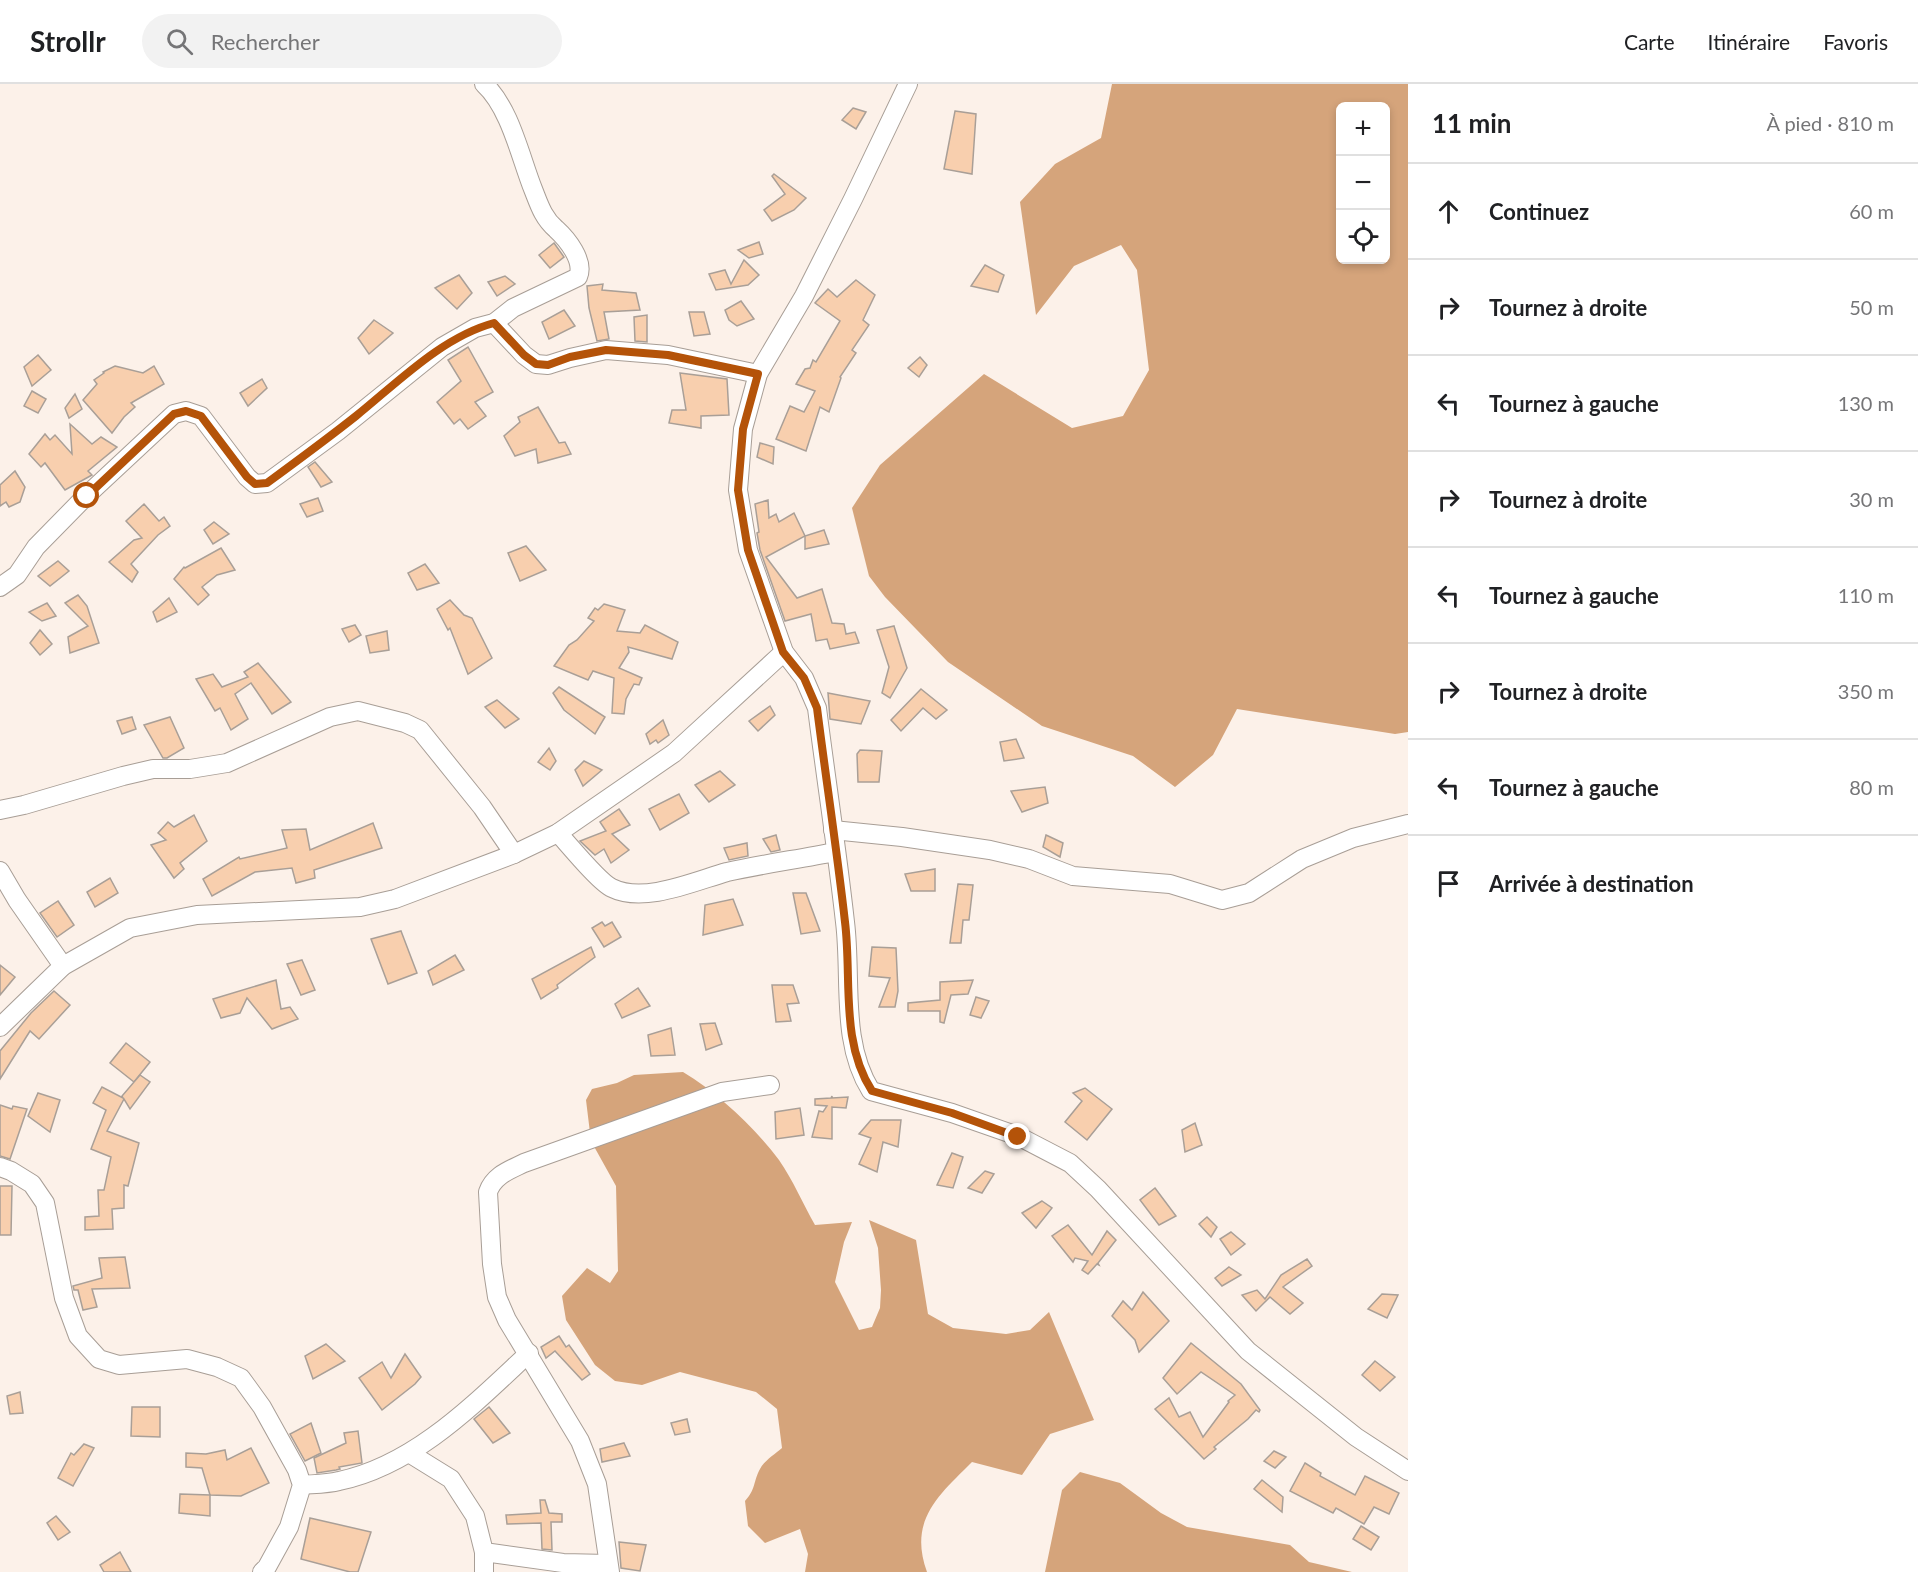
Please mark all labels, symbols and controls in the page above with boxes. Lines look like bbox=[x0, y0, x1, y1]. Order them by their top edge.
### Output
search box bbox=[142, 14, 562, 68]
text: Strollr bbox=[30, 24, 106, 58]
icon: search bbox=[163, 25, 196, 58]
text: Rechercher bbox=[211, 28, 320, 55]
text: Carte bbox=[1624, 29, 1675, 54]
text: Itinéraire bbox=[1708, 29, 1790, 54]
text: Favoris bbox=[1823, 29, 1888, 54]
map controls bbox=[1336, 102, 1390, 264]
button: + bbox=[1336, 102, 1390, 156]
text: 11 min bbox=[1432, 107, 1512, 139]
text: À pied · 810 m bbox=[1766, 111, 1894, 135]
button: − bbox=[1336, 156, 1390, 210]
icon: ahead bbox=[1432, 195, 1465, 228]
text: Continuez bbox=[1489, 198, 1589, 225]
text: 60 m bbox=[1849, 199, 1894, 223]
button: locate bbox=[1336, 210, 1390, 264]
icon: right bbox=[1432, 291, 1465, 324]
text: Tournez à droite bbox=[1489, 294, 1647, 321]
text: 50 m bbox=[1849, 295, 1894, 319]
icon: left bbox=[1432, 387, 1465, 420]
text: Tournez à gauche bbox=[1489, 390, 1659, 417]
text: 130 m bbox=[1838, 391, 1894, 415]
route start bbox=[73, 482, 99, 508]
icon: right bbox=[1432, 483, 1465, 516]
text: Tournez à droite bbox=[1489, 486, 1647, 513]
text: 30 m bbox=[1849, 487, 1894, 511]
icon: left bbox=[1432, 579, 1465, 612]
text: Tournez à gauche bbox=[1489, 582, 1659, 609]
text: 110 m bbox=[1838, 583, 1894, 607]
icon: right bbox=[1432, 675, 1465, 708]
text: Tournez à droite bbox=[1489, 678, 1647, 705]
text: 350 m bbox=[1838, 679, 1894, 703]
icon: left bbox=[1432, 771, 1465, 804]
text: Tournez à gauche bbox=[1489, 774, 1659, 801]
text: 80 m bbox=[1849, 775, 1894, 799]
icon: arrive bbox=[1432, 867, 1465, 900]
text: Arrivée à destination bbox=[1489, 870, 1694, 897]
route end bbox=[1004, 1123, 1030, 1149]

